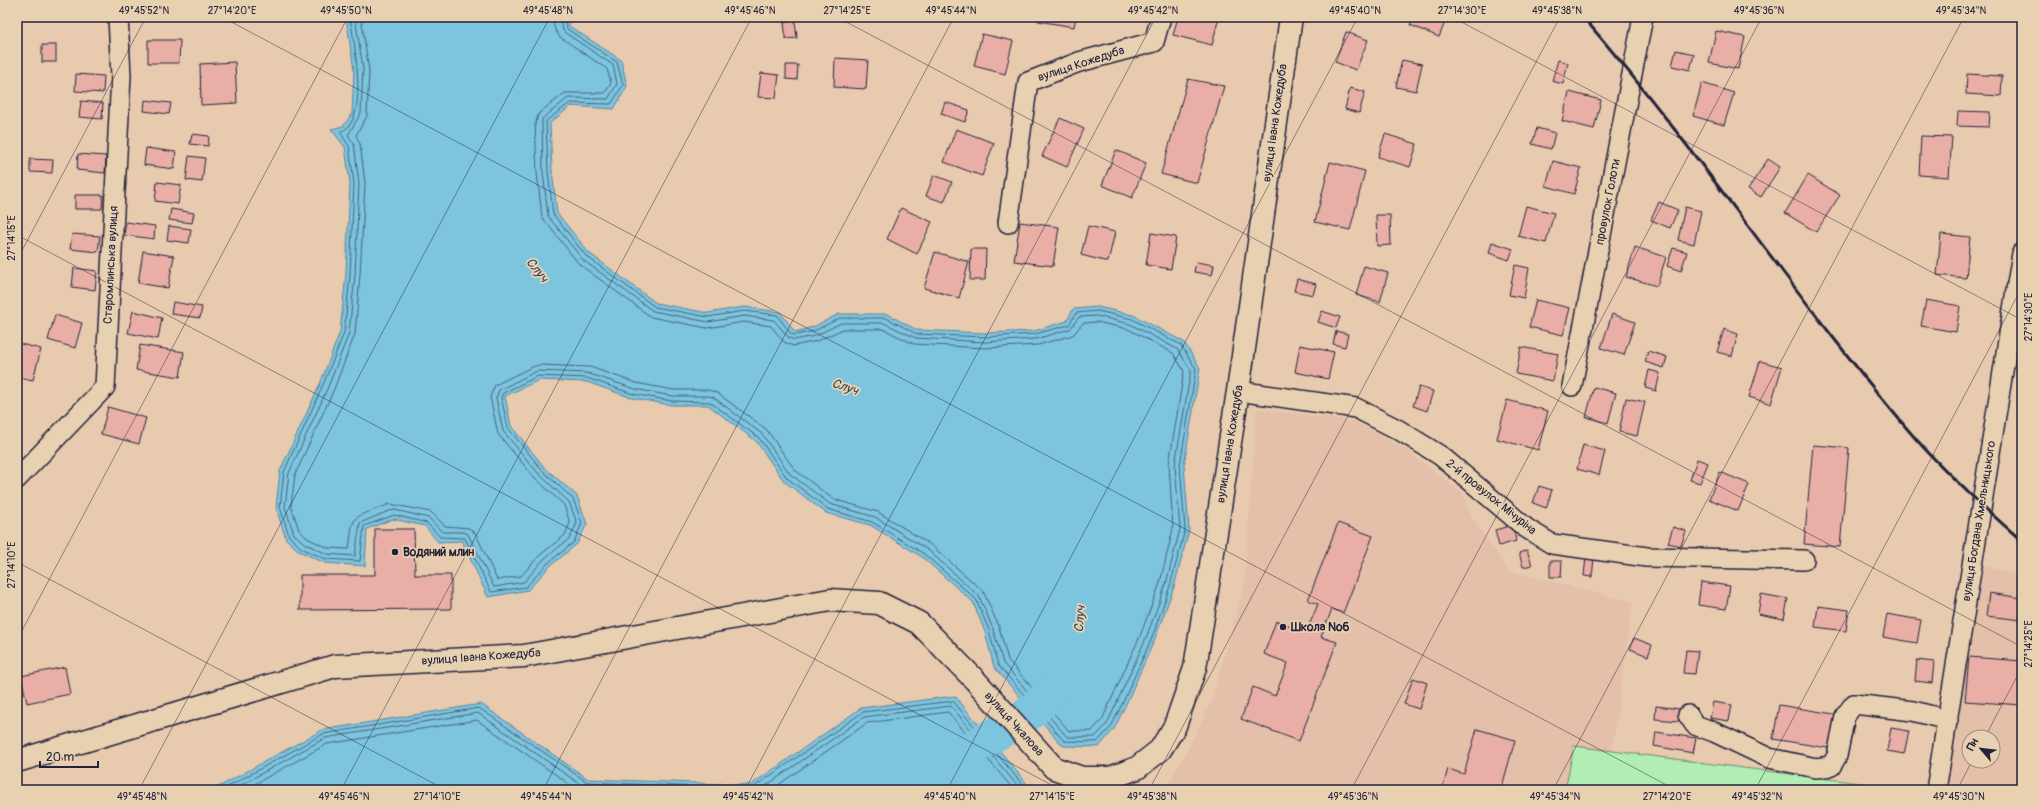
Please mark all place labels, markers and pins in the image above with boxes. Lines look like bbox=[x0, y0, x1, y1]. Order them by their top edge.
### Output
place label: Водяний млин bbox=[403, 545, 474, 560]
marker: Водяний млин bbox=[390, 547, 400, 557]
place label: Школа №6 bbox=[1290, 620, 1350, 635]
marker: Школа №6 bbox=[1278, 622, 1288, 632]

